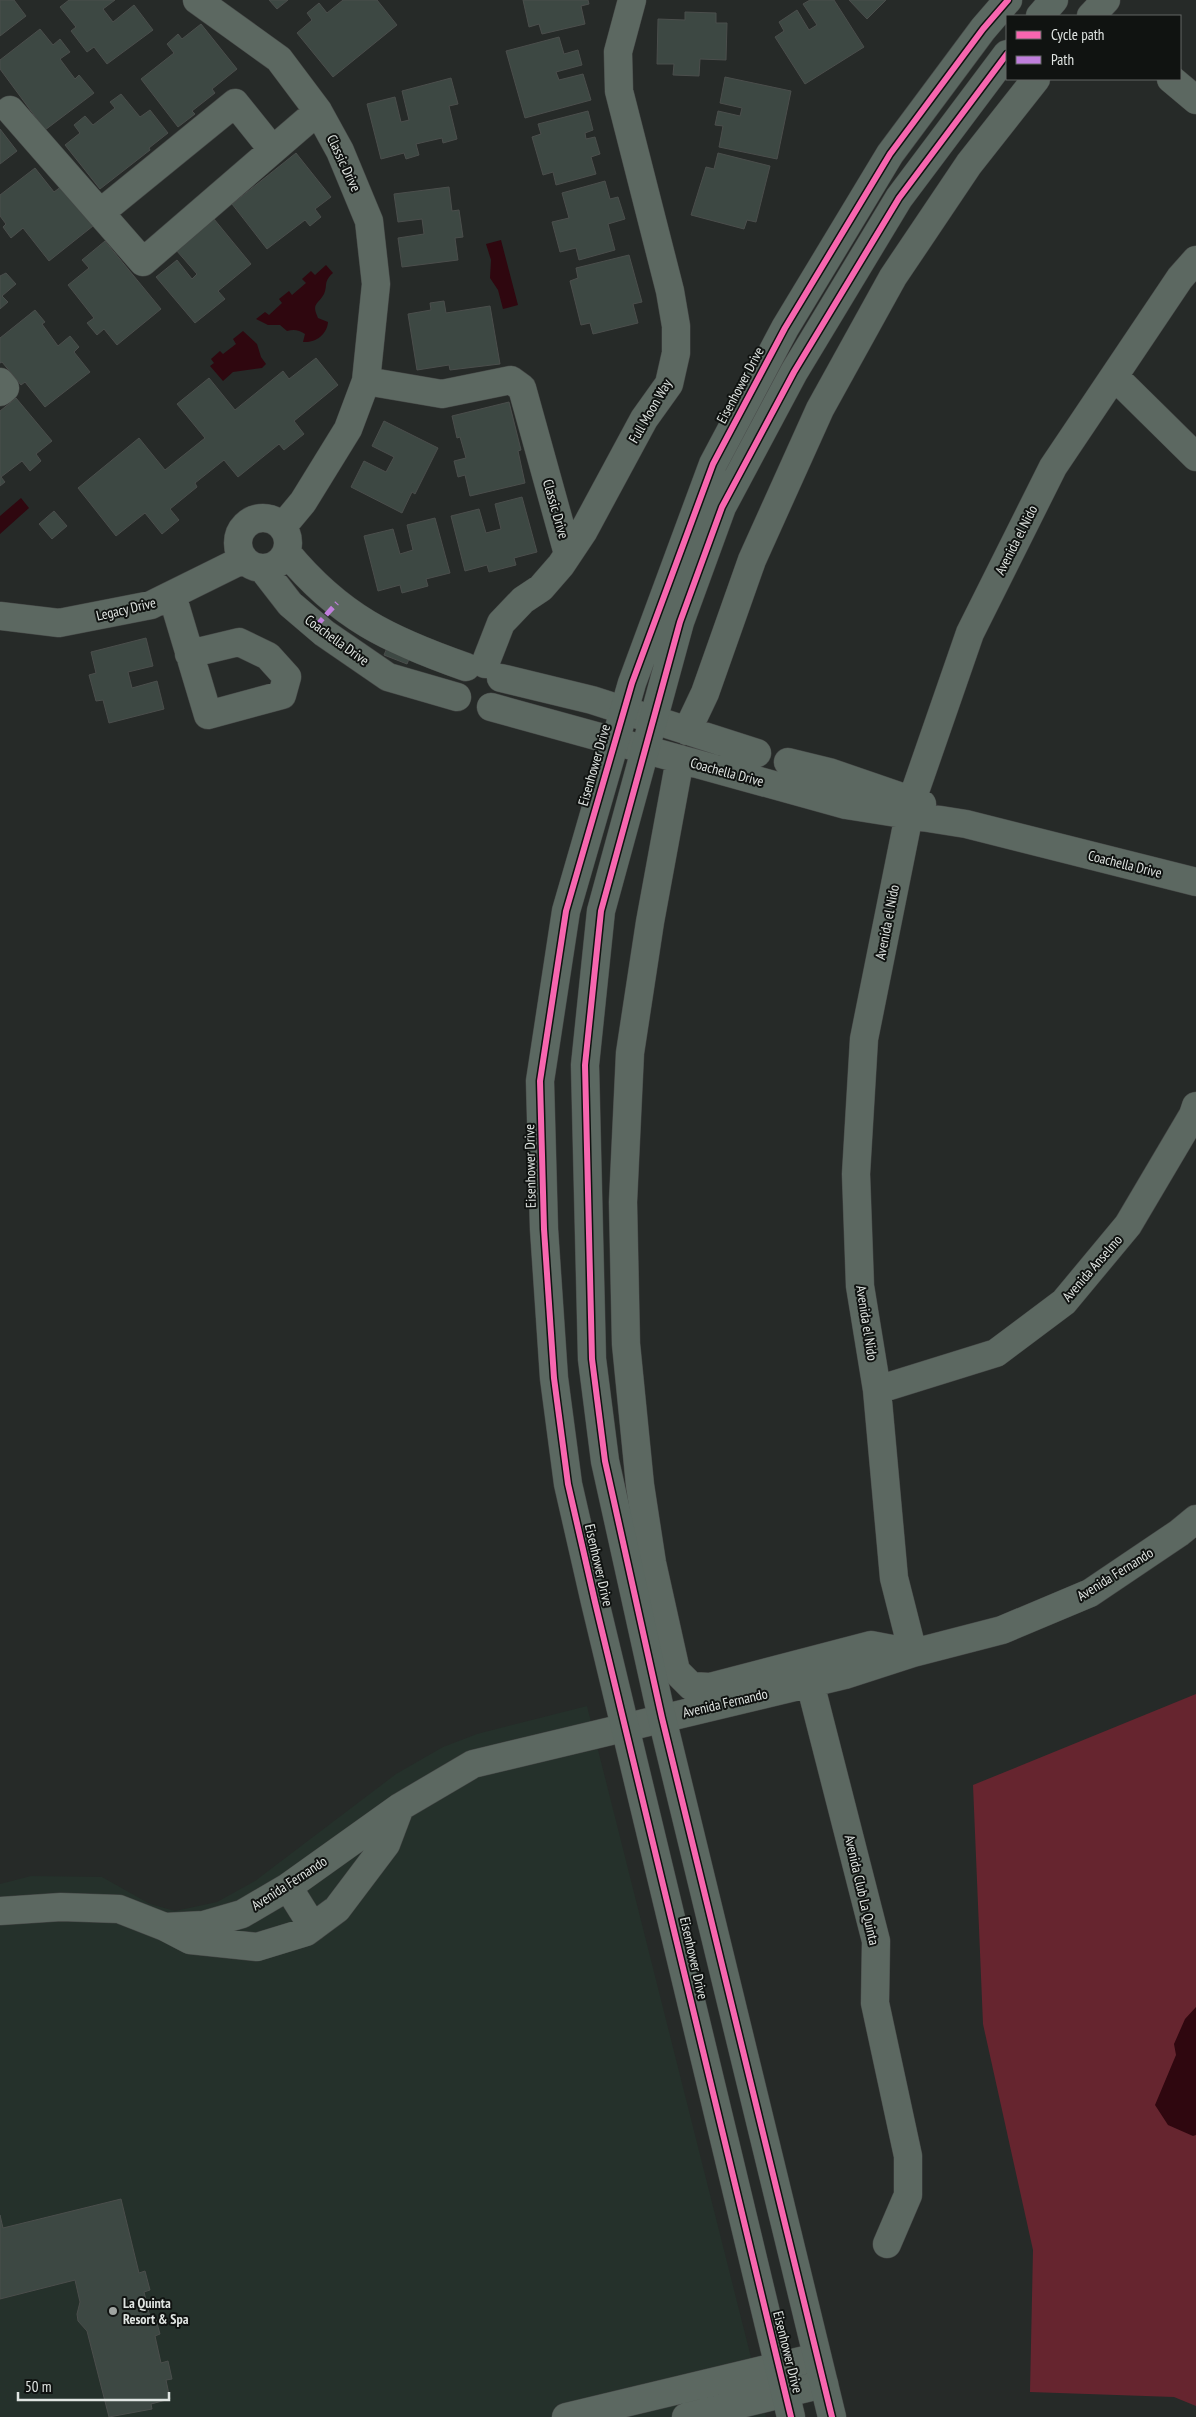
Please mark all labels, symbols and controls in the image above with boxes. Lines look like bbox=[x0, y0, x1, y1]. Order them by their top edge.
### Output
legend bbox=[1006, 15, 1181, 80]
text: Cycle path bbox=[1051, 25, 1104, 44]
text: Path bbox=[1051, 50, 1074, 69]
street label: Classic Drive bbox=[323, 132, 365, 195]
street label: Eisenhower Drive bbox=[712, 344, 768, 426]
street label: Full Moon Way bbox=[624, 375, 676, 446]
street label: Classic Drive bbox=[539, 477, 573, 541]
street label: Avenida el Nido bbox=[991, 502, 1041, 578]
street label: Legacy Drive bbox=[94, 593, 158, 625]
street label: Coachella Drive bbox=[301, 611, 373, 669]
street label: Eisenhower Drive bbox=[574, 722, 614, 808]
street label: Coachella Drive bbox=[688, 754, 766, 790]
street label: Coachella Drive bbox=[1086, 846, 1164, 882]
street label: Avenida el Nido bbox=[871, 883, 903, 961]
street label: Eisenhower Drive bbox=[520, 1124, 540, 1208]
street label: Avenida Anselmo bbox=[1058, 1231, 1126, 1305]
street label: Avenida el Nido bbox=[852, 1284, 882, 1362]
street label: Eisenhower Drive bbox=[581, 1522, 617, 1608]
street label: Avenida Fernando bbox=[1073, 1543, 1157, 1605]
street label: Avenida Fernando bbox=[681, 1684, 769, 1722]
street label: Avenida Club La Quinta bbox=[841, 1833, 883, 1947]
street label: Avenida Fernando bbox=[248, 1852, 330, 1914]
street label: Eisenhower Drive bbox=[676, 1915, 712, 2001]
place label: La Quinta Resort & Spa bbox=[123, 2294, 189, 2328]
marker: La Quinta Resort & Spa bbox=[107, 2305, 119, 2317]
street label: Eisenhower Drive bbox=[769, 2309, 807, 2395]
scale bar bbox=[18, 2370, 169, 2402]
text: 50 m bbox=[25, 2377, 51, 2396]

